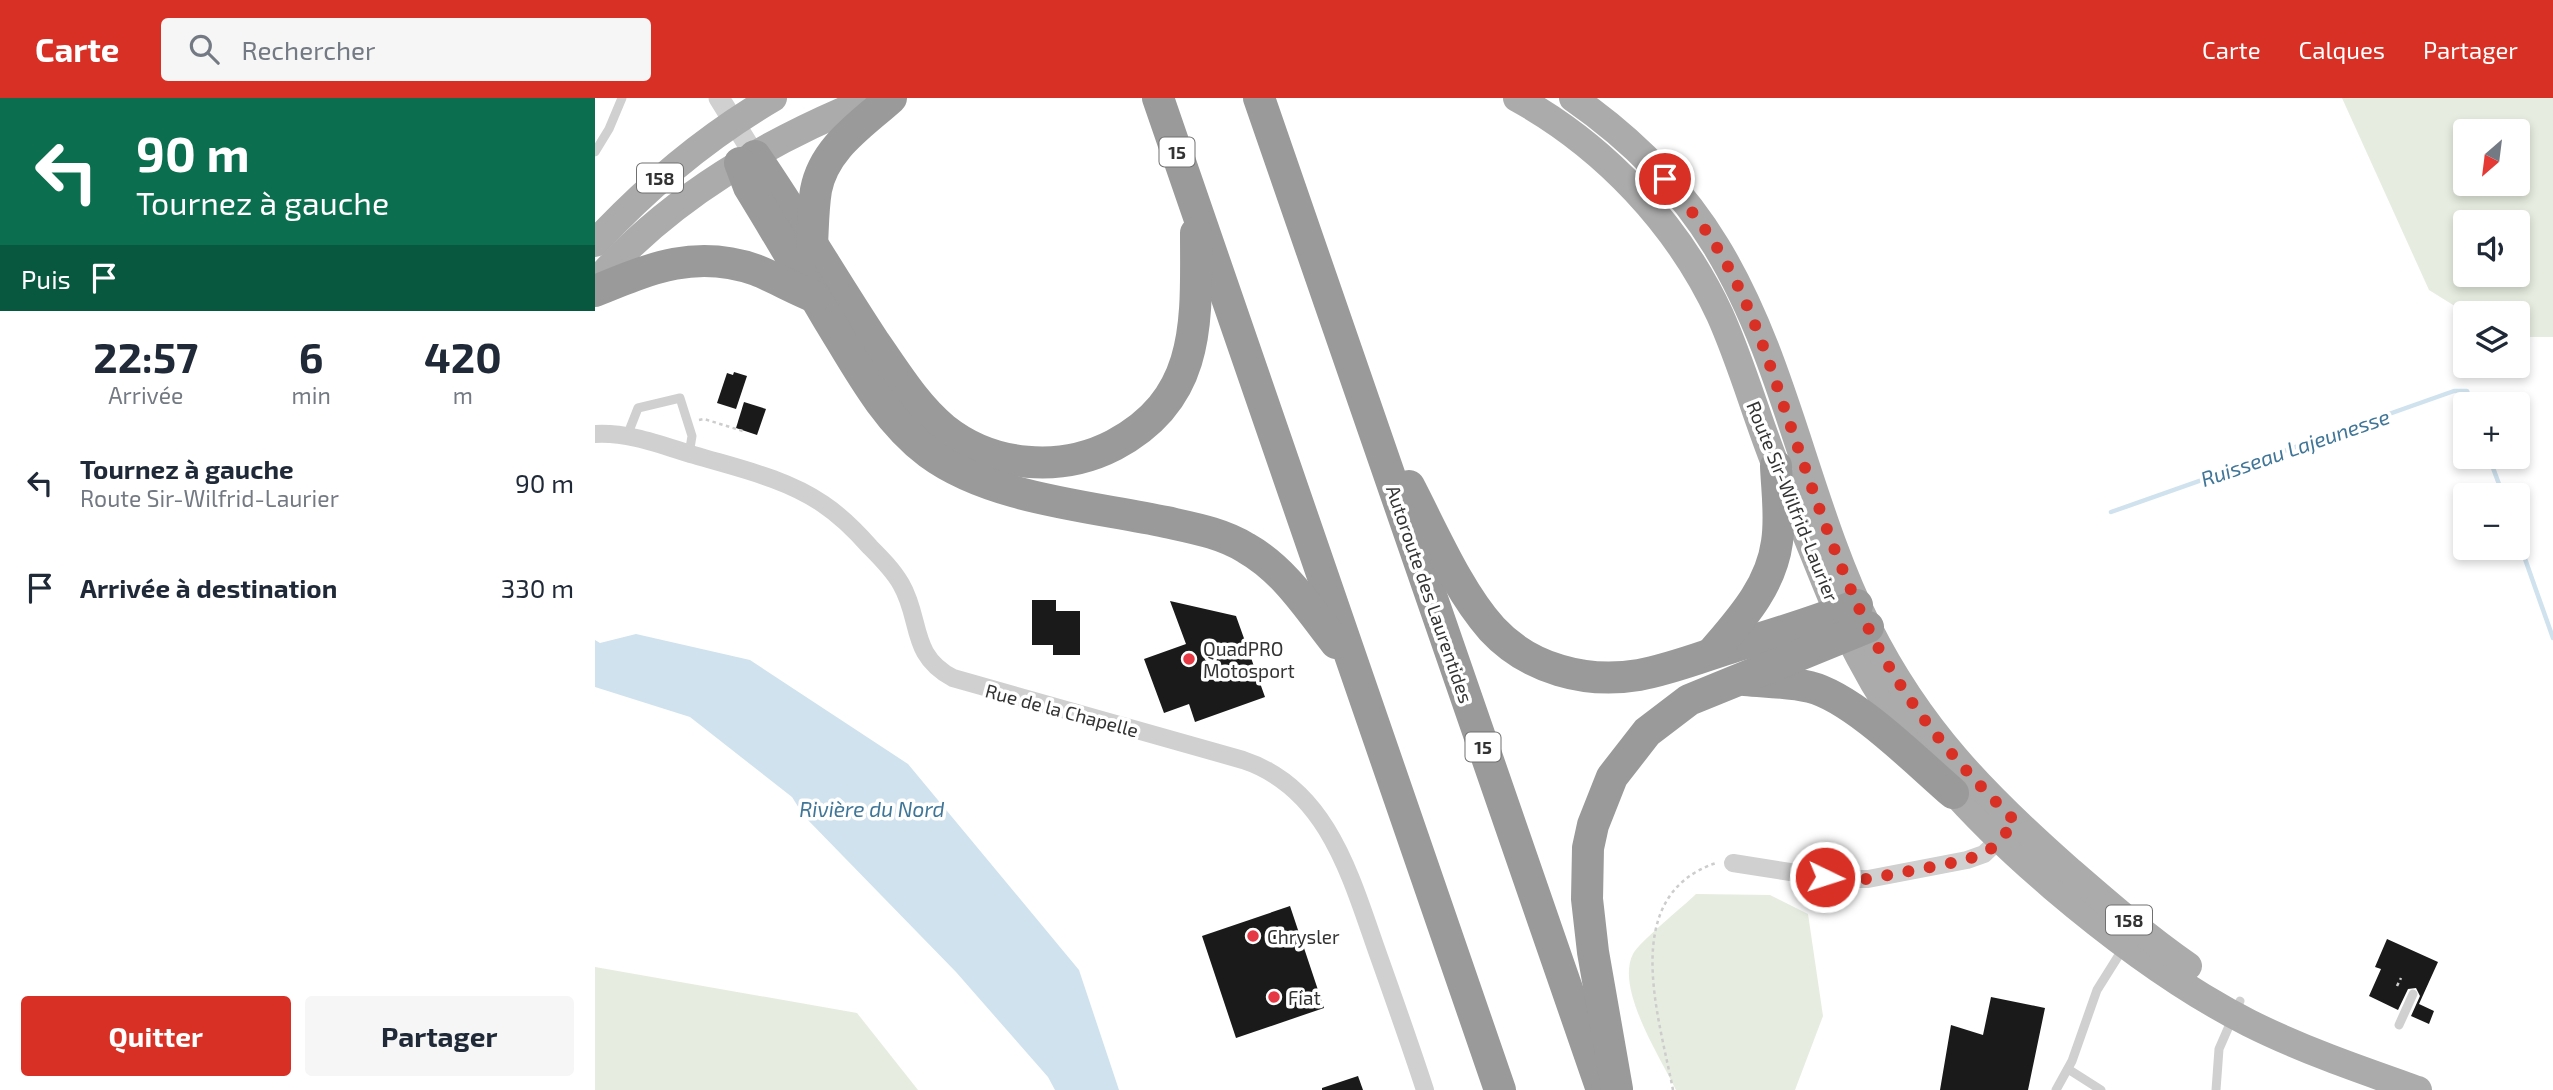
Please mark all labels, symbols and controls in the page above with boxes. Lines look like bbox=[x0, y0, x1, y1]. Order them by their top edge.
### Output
search box bbox=[161, 18, 651, 81]
text: Carte bbox=[35, 29, 119, 69]
icon: search bbox=[185, 30, 223, 68]
text: Rechercher bbox=[241, 34, 375, 65]
text: Carte bbox=[2202, 35, 2261, 64]
text: Calques bbox=[2299, 35, 2385, 64]
text: Partager bbox=[2423, 35, 2518, 64]
north arrow bbox=[2453, 119, 2531, 196]
map controls bbox=[2453, 119, 2530, 560]
text: 90 m bbox=[136, 123, 250, 182]
icon: left bbox=[21, 126, 112, 217]
road number: 15 bbox=[1159, 138, 1195, 166]
pin bbox=[1635, 149, 1695, 209]
icon: arrive bbox=[1646, 160, 1684, 198]
road number: 158 bbox=[637, 164, 683, 192]
text: Tournez à gauche bbox=[136, 183, 389, 221]
button: sound bbox=[2453, 210, 2530, 287]
icon: arrive bbox=[85, 259, 123, 297]
text: Puis bbox=[21, 263, 71, 294]
button: layers bbox=[2453, 301, 2530, 378]
text: 22:57 bbox=[93, 331, 198, 381]
text: 6 bbox=[299, 331, 324, 381]
text: 420 bbox=[424, 331, 502, 381]
text: Arrivée bbox=[108, 381, 183, 409]
text: min bbox=[292, 381, 331, 409]
text: m bbox=[453, 381, 473, 409]
button: + bbox=[2453, 392, 2530, 469]
street label: Route Sir-Wilfrid-Laurier bbox=[1742, 398, 1844, 605]
water label: Ruisseau Lajeunesse bbox=[2197, 403, 2393, 492]
text: Tournez à gauche bbox=[80, 453, 294, 484]
icon: left bbox=[21, 464, 59, 502]
text: 90 m bbox=[515, 467, 574, 498]
street label: Autoroute des Laurentides bbox=[1382, 482, 1478, 706]
button: − bbox=[2453, 483, 2530, 560]
text: Route Sir-Wilfrid-Laurier bbox=[80, 484, 339, 512]
icon: arrive bbox=[21, 569, 59, 607]
text: Arrivée à destination bbox=[80, 572, 337, 603]
text: 330 m bbox=[501, 572, 574, 603]
place label: QuadPRO Motosport bbox=[1203, 637, 1295, 682]
marker: QuadPRO Motosport bbox=[1181, 651, 1197, 667]
street label: Rue de la Chapelle bbox=[983, 678, 1141, 742]
road number: 15 bbox=[1465, 732, 1501, 762]
water label: Rivière du Nord bbox=[799, 796, 945, 821]
position arrow bbox=[1788, 840, 1862, 914]
road number: 158 bbox=[2106, 906, 2152, 934]
place label: Chrysler bbox=[1267, 925, 1340, 948]
marker: Chrysler bbox=[1245, 928, 1261, 944]
place label: Fiat bbox=[1288, 986, 1321, 1009]
marker: Fiat bbox=[1266, 989, 1282, 1005]
button: Quitter bbox=[21, 996, 291, 1076]
button: Partager bbox=[305, 996, 574, 1076]

